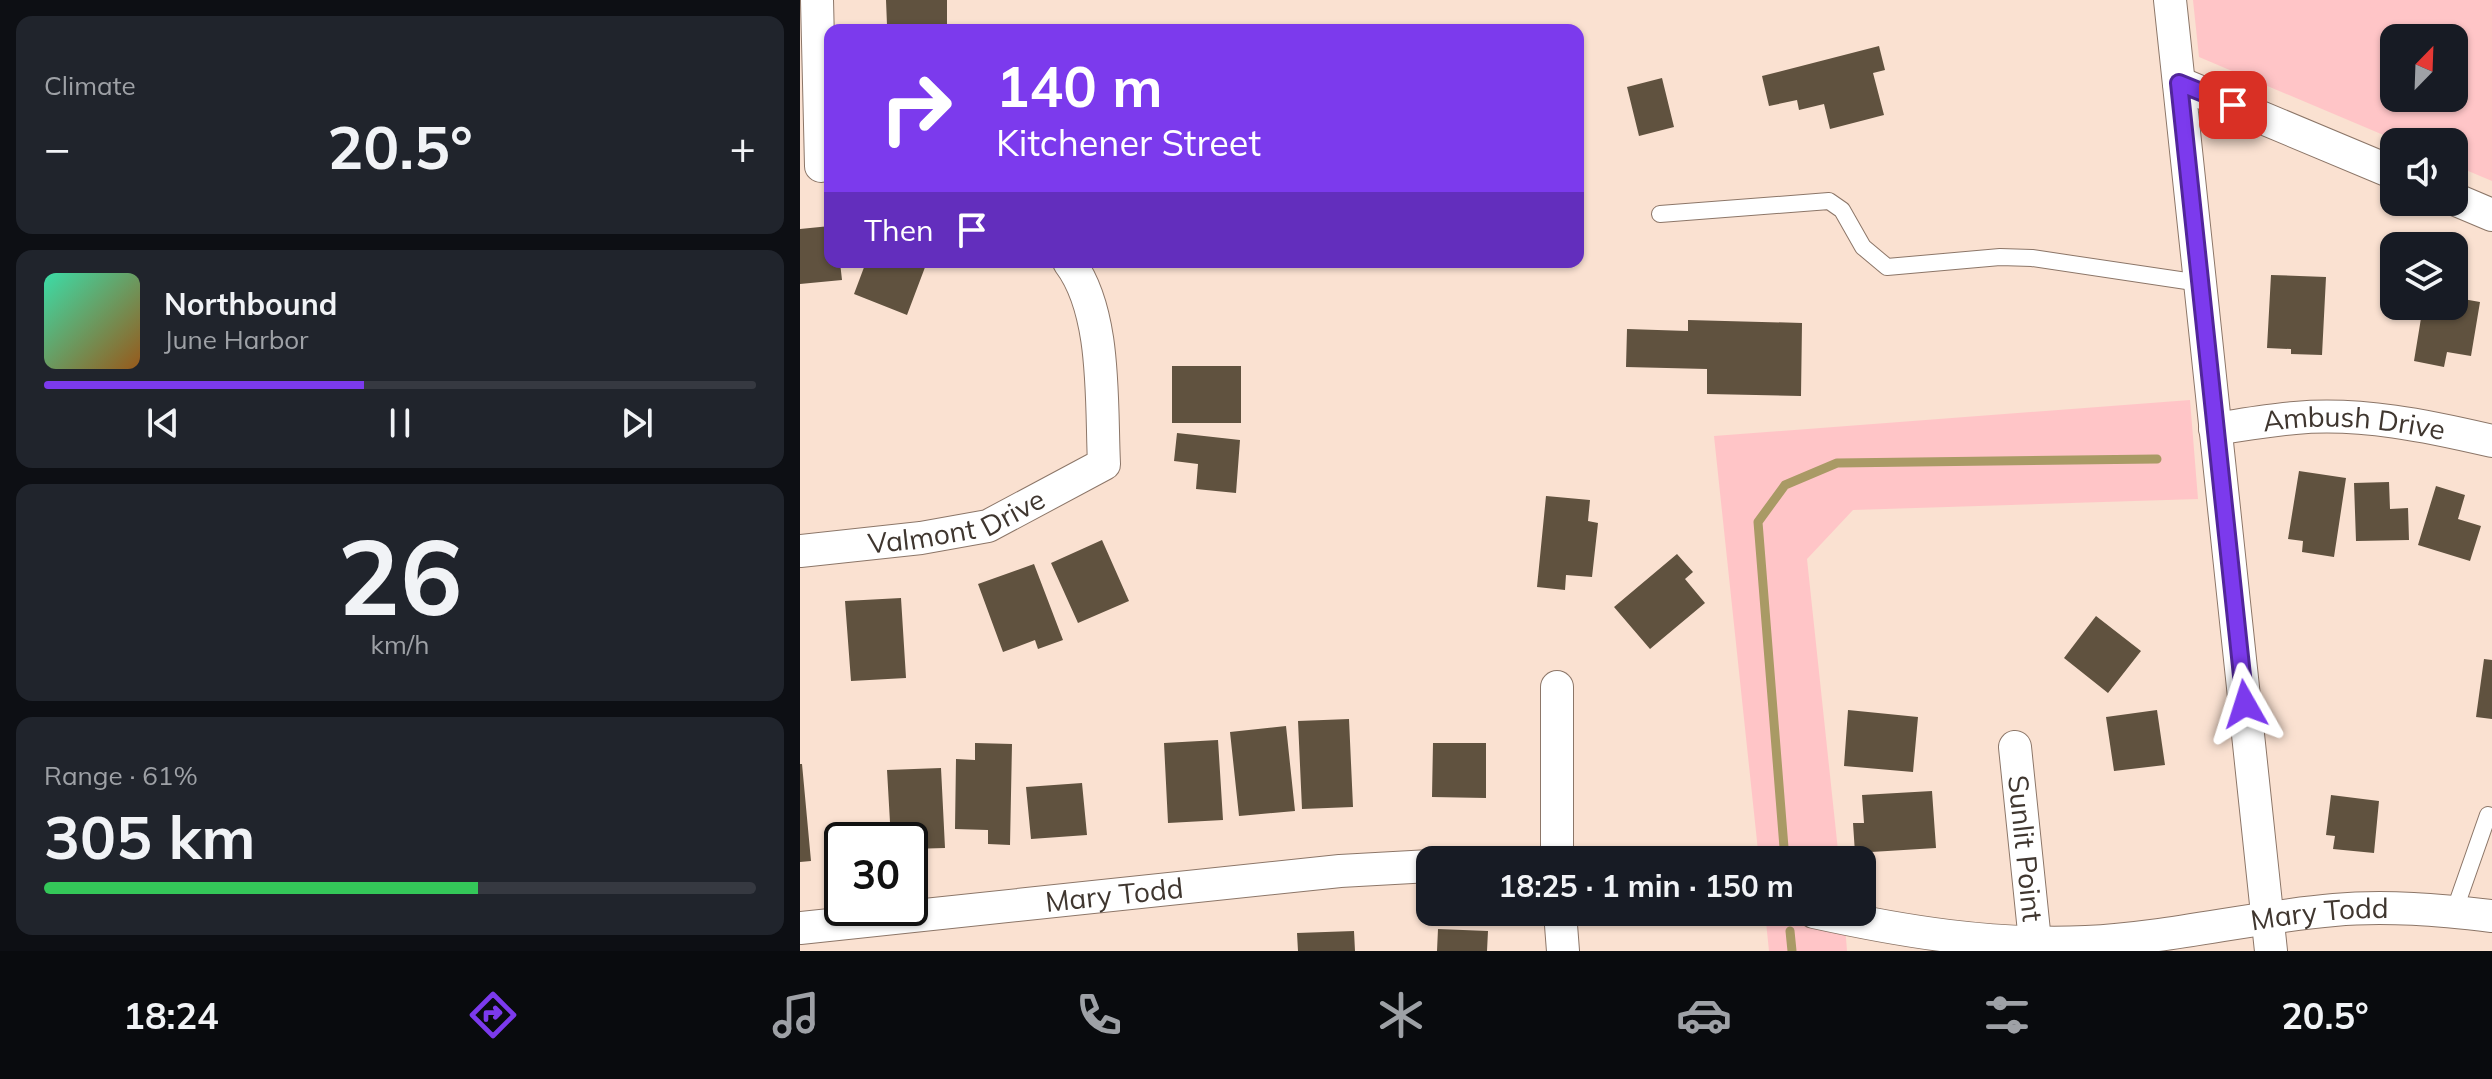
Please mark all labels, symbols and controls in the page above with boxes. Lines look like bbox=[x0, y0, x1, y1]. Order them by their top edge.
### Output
north arrow bbox=[2380, 24, 2468, 112]
map controls bbox=[2380, 24, 2468, 320]
text: 140 m bbox=[996, 51, 1163, 121]
icon: right bbox=[864, 56, 968, 160]
text: Climate bbox=[44, 69, 136, 102]
pin bbox=[2199, 71, 2267, 139]
icon: arrive bbox=[2211, 83, 2255, 127]
text: 20.5° bbox=[327, 109, 473, 184]
text: − bbox=[44, 120, 70, 175]
text: + bbox=[730, 120, 756, 175]
text: Kitchener Street bbox=[996, 120, 1261, 165]
button: sound bbox=[2380, 128, 2468, 216]
icon: arrive bbox=[950, 208, 994, 252]
text: Then bbox=[864, 211, 934, 249]
button: layers bbox=[2380, 232, 2468, 320]
text: Northbound bbox=[164, 285, 337, 323]
text: June Harbor bbox=[164, 323, 309, 356]
street label: Ambush Drive bbox=[2260, 399, 2448, 447]
icon: previous bbox=[141, 401, 185, 445]
icon: pause bbox=[378, 401, 422, 445]
icon: next bbox=[615, 401, 659, 445]
street label: Valmont Drive bbox=[866, 481, 1051, 561]
text: 26 bbox=[338, 510, 462, 641]
text: km/h bbox=[371, 628, 429, 661]
position arrow bbox=[2203, 662, 2287, 746]
text: Range · 61% bbox=[44, 759, 198, 792]
street label: Sunlit Point bbox=[2001, 773, 2051, 924]
text: 305 km bbox=[44, 799, 256, 874]
speed limit sign: 30 bbox=[824, 822, 928, 926]
text: 18:25 · 1 min · 150 m bbox=[1498, 867, 1794, 905]
street label: Mary Todd bbox=[1044, 870, 1185, 919]
street label: Mary Todd bbox=[2248, 890, 2389, 937]
icon: directions bbox=[465, 987, 521, 1043]
icon: music bbox=[768, 987, 824, 1043]
icon: phone bbox=[1071, 987, 1127, 1043]
icon: climate bbox=[1373, 987, 1429, 1043]
icon: car bbox=[1676, 987, 1732, 1043]
icon: filters bbox=[1979, 987, 2035, 1043]
text: 18:24 bbox=[123, 993, 219, 1038]
text: 20.5° bbox=[2281, 993, 2369, 1038]

